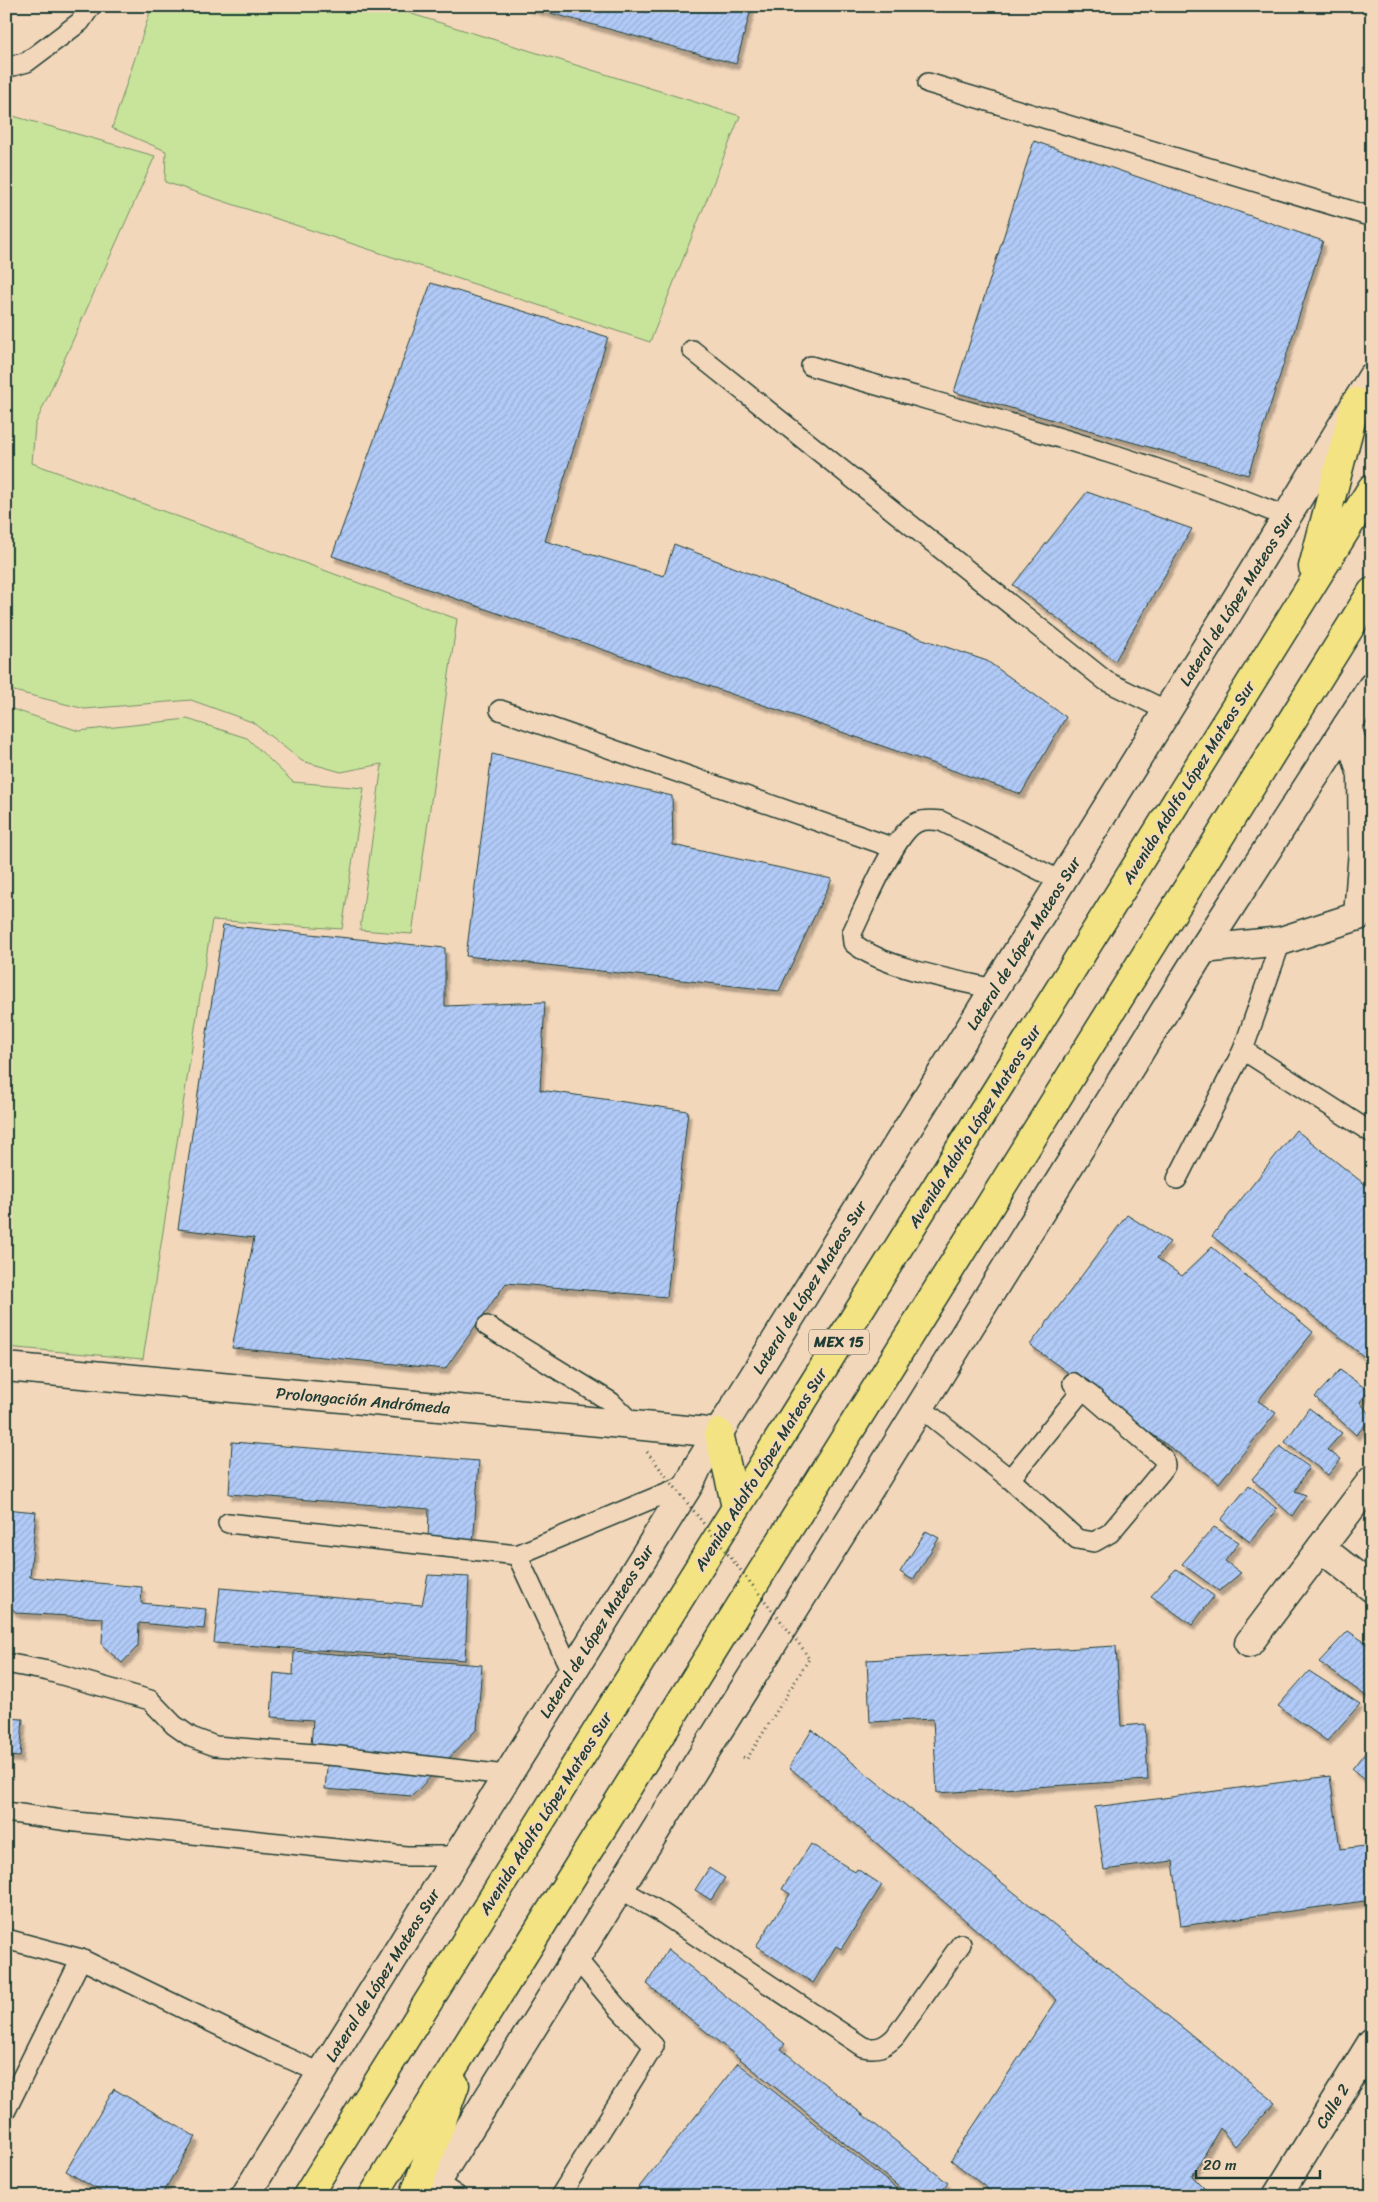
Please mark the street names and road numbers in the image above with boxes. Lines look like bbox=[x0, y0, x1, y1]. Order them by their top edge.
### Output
street label: Lateral de López Mateos Sur bbox=[1171, 505, 1303, 692]
street label: Avenida Adolfo López Mateos Sur bbox=[1113, 674, 1264, 890]
street label: Lateral de López Mateos Sur bbox=[958, 849, 1090, 1036]
street label: Avenida Adolfo López Mateos Sur bbox=[899, 1018, 1050, 1234]
street label: Lateral de López Mateos Sur bbox=[744, 1193, 876, 1380]
road number: MEX 15 bbox=[809, 1330, 869, 1354]
street label: Avenida Adolfo López Mateos Sur bbox=[685, 1361, 836, 1577]
street label: Prolongación Andrómeda bbox=[275, 1378, 452, 1423]
street label: Lateral de López Mateos Sur bbox=[531, 1537, 663, 1724]
street label: Avenida Adolfo López Mateos Sur bbox=[470, 1705, 621, 1921]
street label: Lateral de López Mateos Sur bbox=[317, 1881, 449, 2068]
street label: Calle 2 bbox=[1307, 2078, 1358, 2135]

